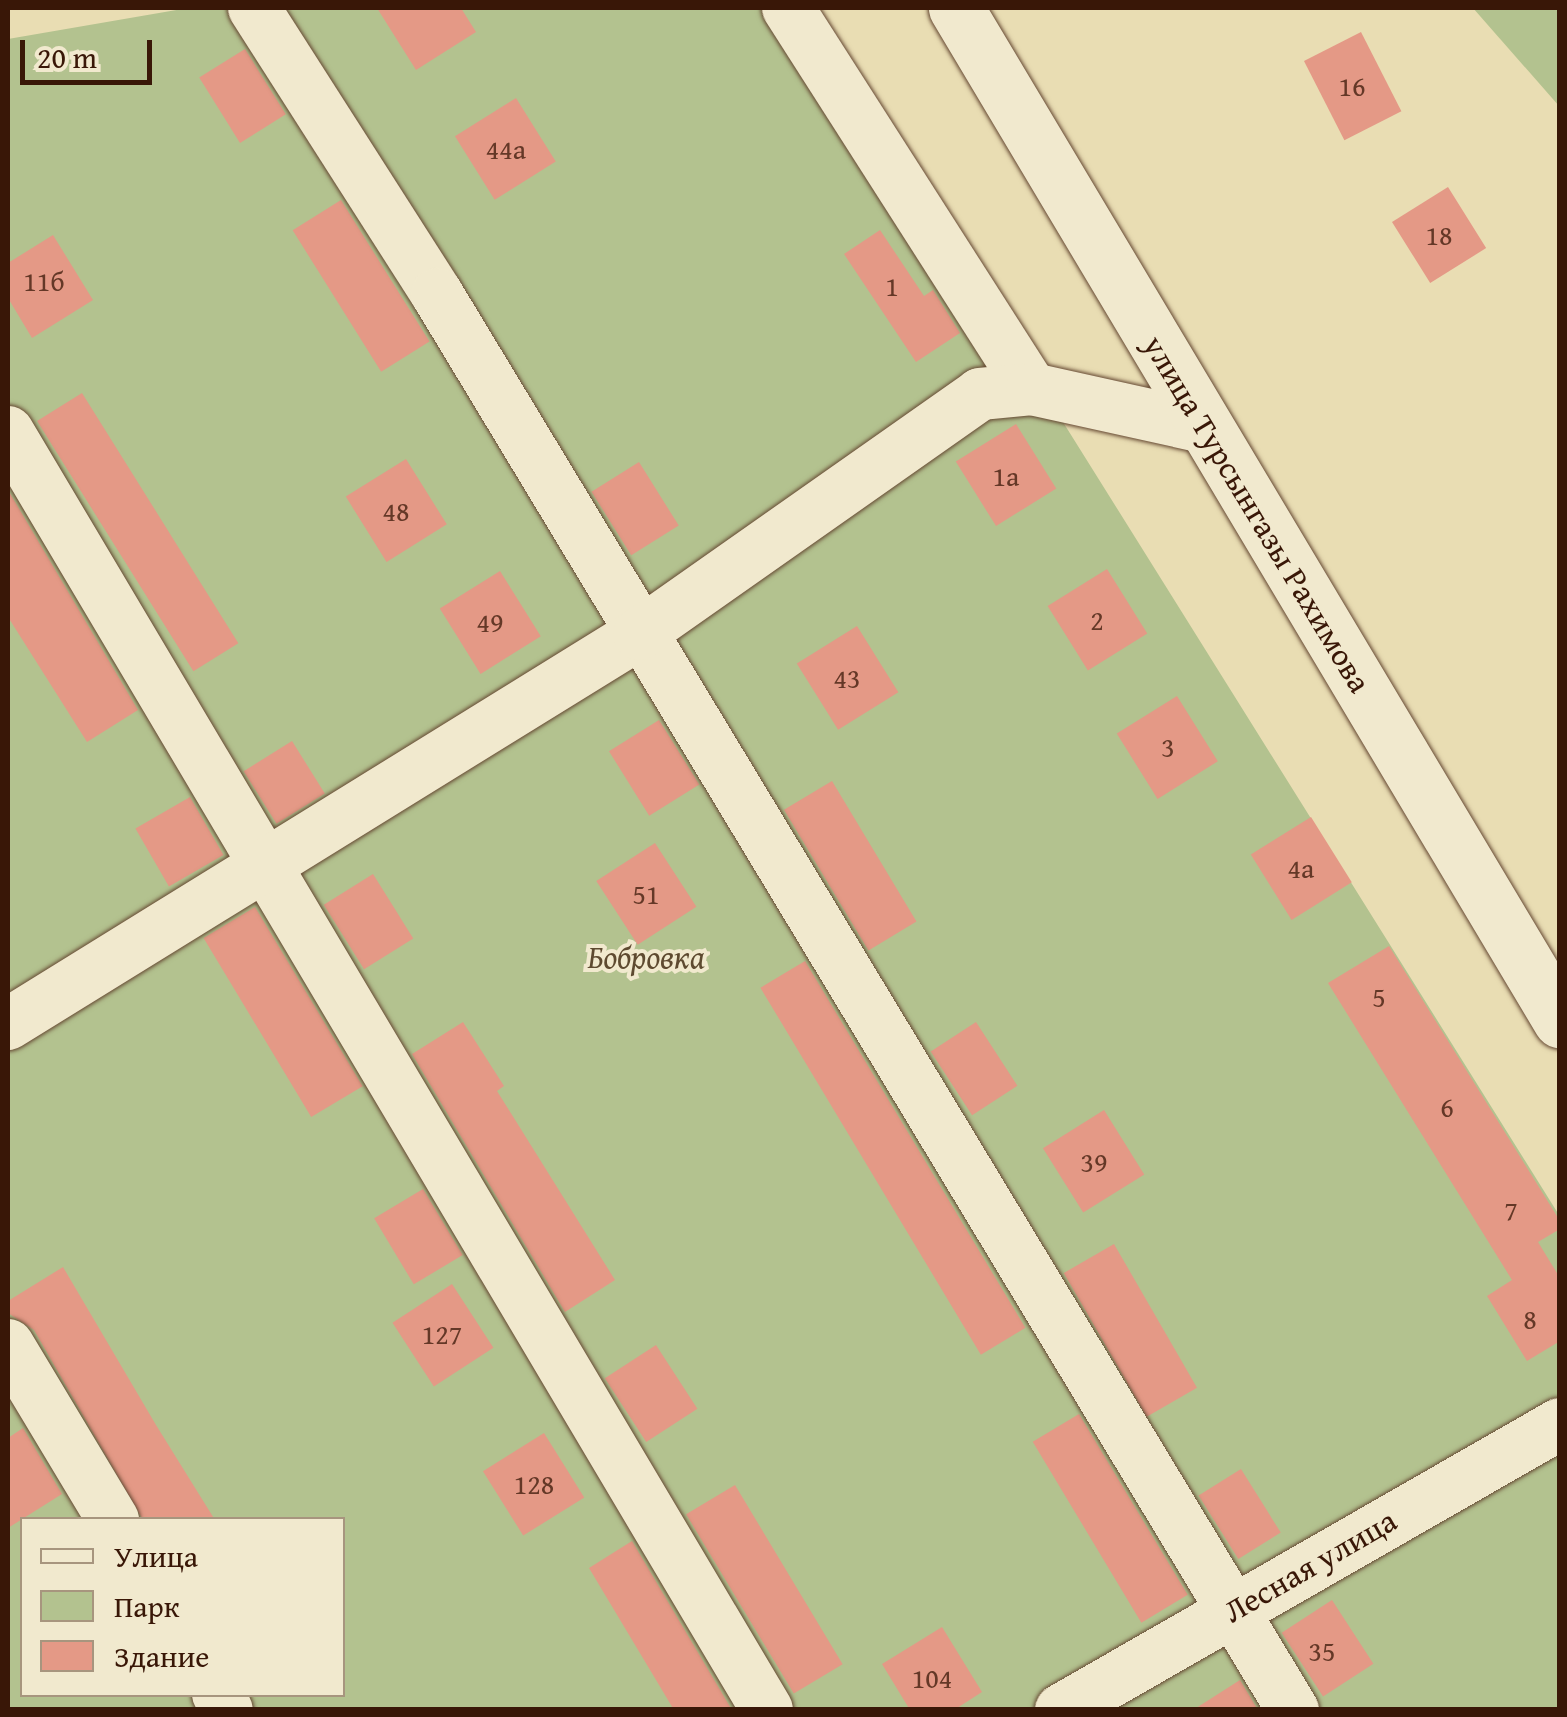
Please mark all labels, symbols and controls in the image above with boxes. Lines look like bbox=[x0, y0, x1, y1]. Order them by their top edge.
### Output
scale bar bbox=[25, 20, 158, 82]
text: 20 m bbox=[37, 35, 97, 79]
house number: 16 bbox=[1339, 69, 1365, 103]
house number: 44а bbox=[486, 132, 526, 166]
house number: 18 bbox=[1426, 218, 1452, 252]
house number: 11б bbox=[23, 264, 65, 298]
house number: 1 bbox=[885, 269, 899, 303]
street label: улица Турсынгазы Рахимова bbox=[1135, 328, 1379, 700]
house number: 1а bbox=[993, 459, 1019, 493]
house number: 48 bbox=[383, 494, 409, 528]
house number: 2 bbox=[1090, 603, 1104, 637]
house number: 49 bbox=[477, 605, 503, 639]
house number: 43 bbox=[834, 661, 860, 695]
house number: 3 bbox=[1161, 730, 1175, 764]
house number: 4а bbox=[1288, 851, 1314, 885]
house number: 51 bbox=[633, 877, 659, 911]
park label: Бобровка bbox=[587, 938, 705, 976]
house number: 5 bbox=[1372, 980, 1386, 1014]
house number: 6 bbox=[1440, 1090, 1454, 1124]
house number: 39 bbox=[1081, 1145, 1107, 1179]
house number: 7 bbox=[1504, 1193, 1518, 1227]
house number: 8 bbox=[1523, 1302, 1537, 1336]
house number: 127 bbox=[422, 1317, 462, 1351]
house number: 128 bbox=[514, 1467, 554, 1501]
street label: Лесная улица bbox=[1217, 1501, 1403, 1631]
legend bbox=[20, 1517, 345, 1697]
text: Улица bbox=[114, 1534, 198, 1578]
text: Парк bbox=[114, 1584, 180, 1628]
text: Здание bbox=[114, 1634, 209, 1678]
house number: 35 bbox=[1309, 1634, 1335, 1668]
house number: 104 bbox=[912, 1661, 952, 1695]

